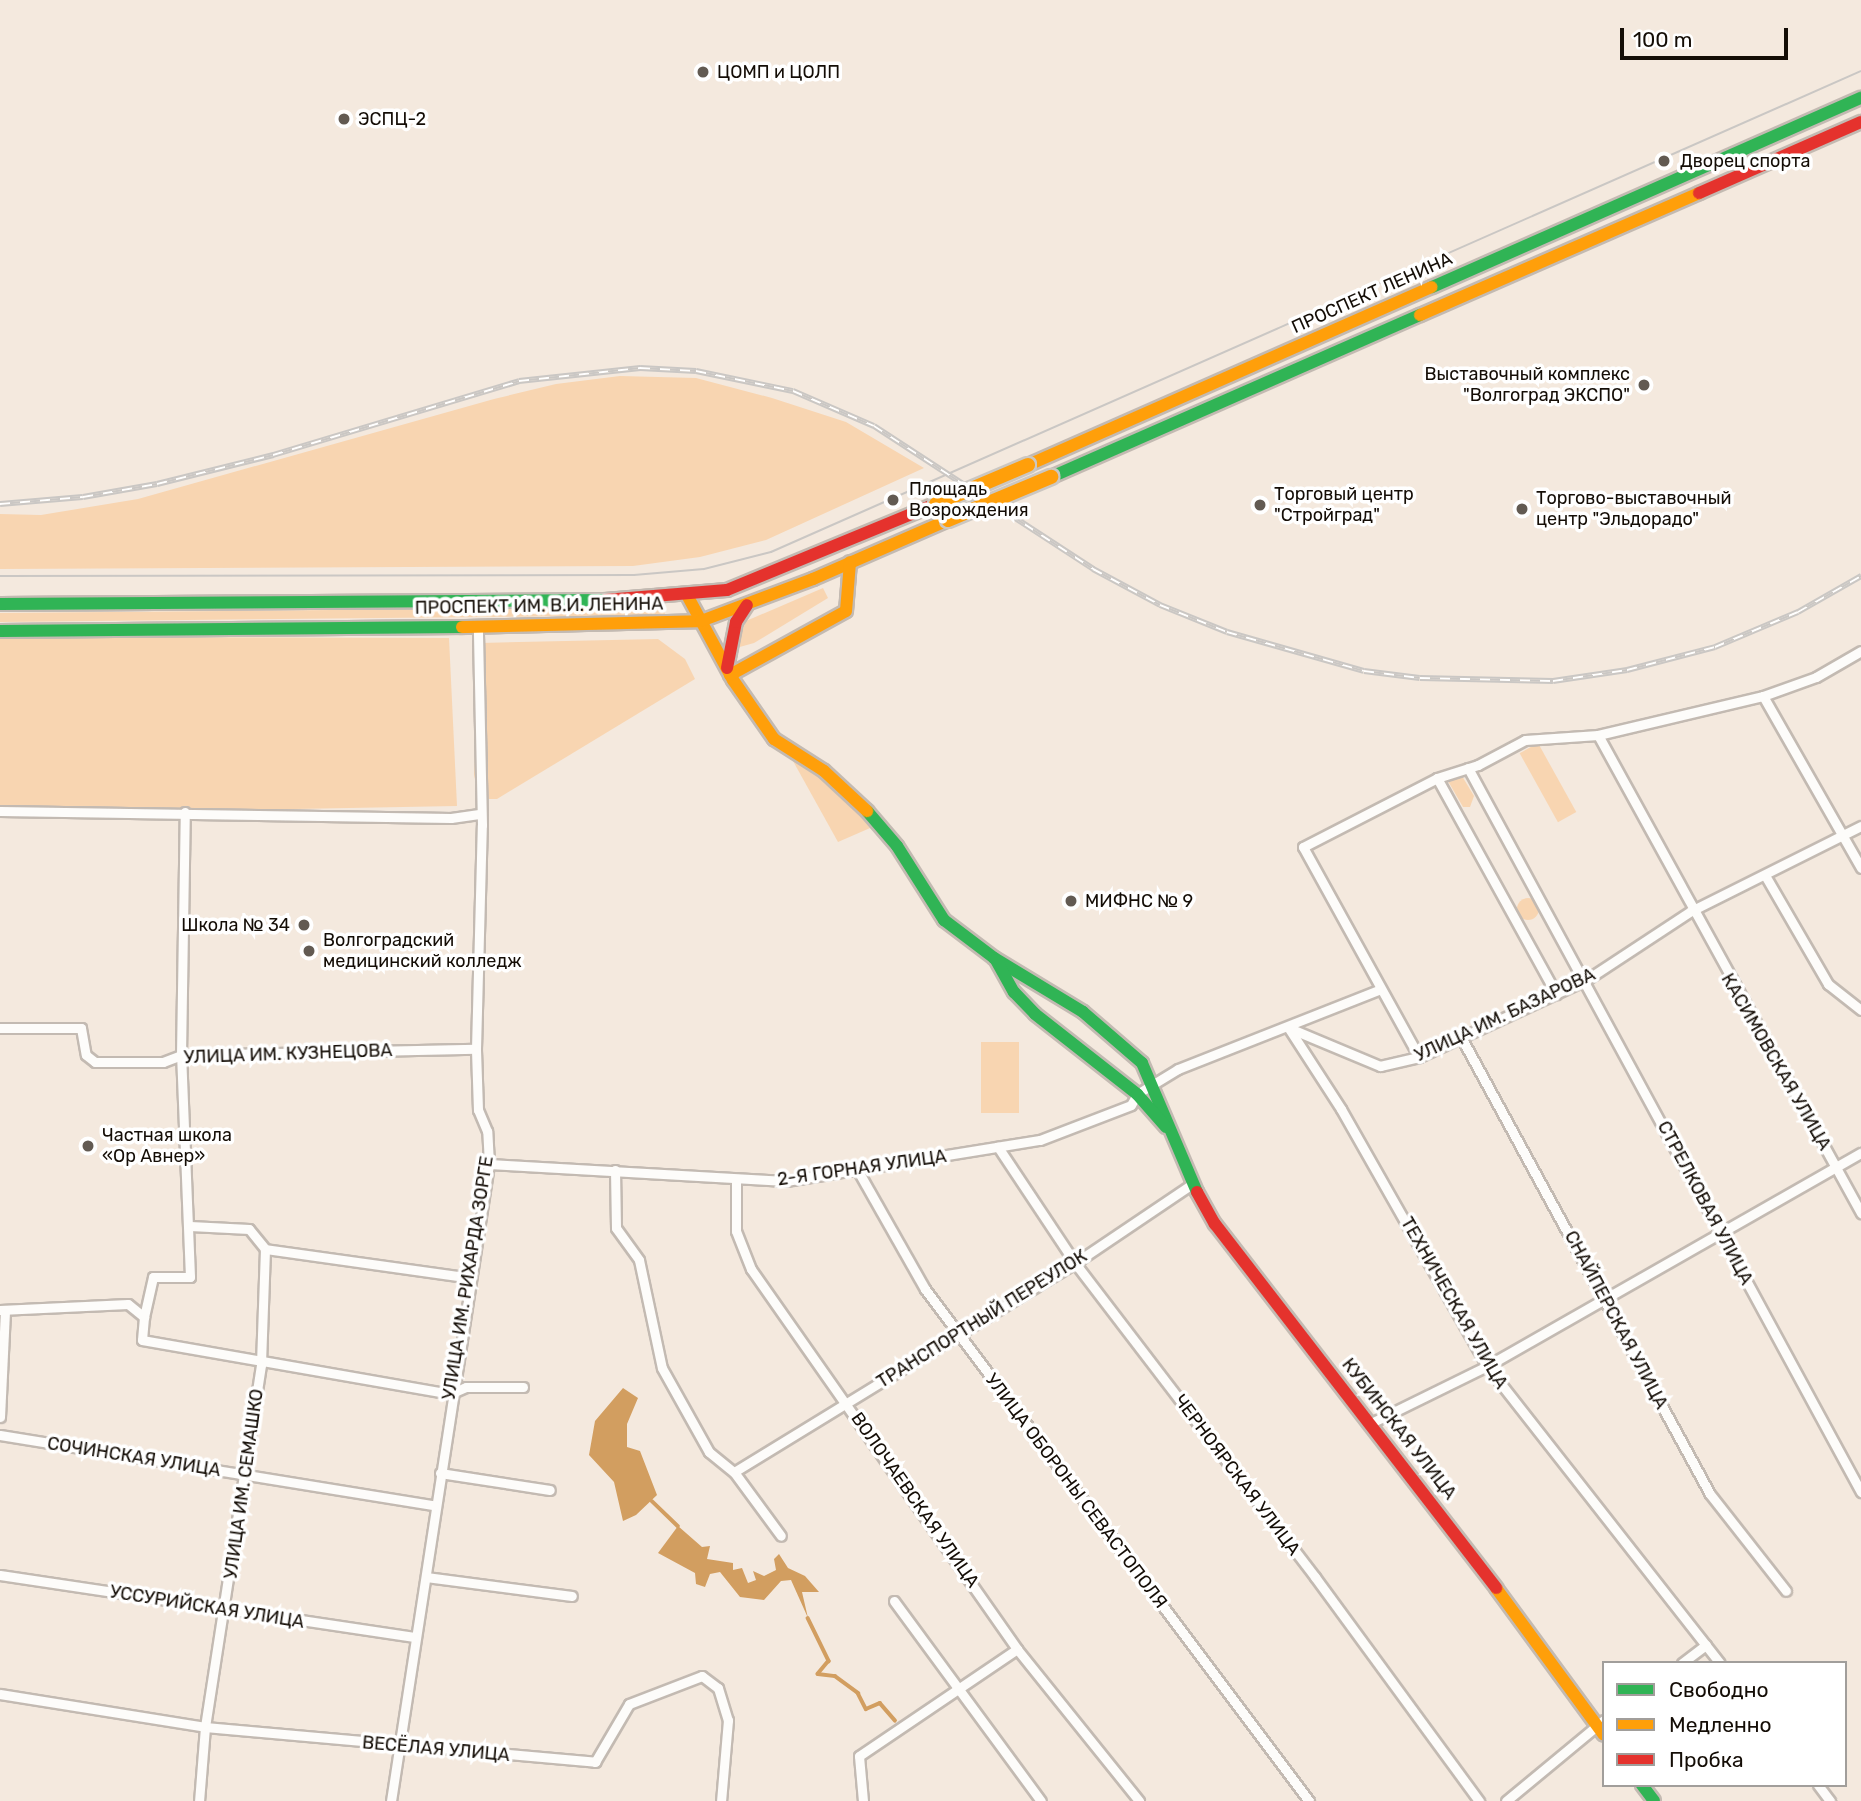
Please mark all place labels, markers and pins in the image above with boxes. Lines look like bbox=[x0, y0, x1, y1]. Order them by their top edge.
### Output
place label: ЦОМП и ЦОЛП bbox=[717, 61, 840, 83]
marker: ЦОМП и ЦОЛП bbox=[695, 64, 711, 80]
place label: ЭСПЦ-2 bbox=[358, 108, 426, 130]
marker: ЭСПЦ-2 bbox=[336, 111, 352, 127]
place label: Дворец спорта bbox=[1680, 150, 1810, 172]
marker: Дворец спорта bbox=[1654, 151, 1674, 171]
place label: Выставочный комплекс "Волгоград ЭКСПО" bbox=[1425, 364, 1630, 406]
marker: Выставочный комплекс "Волгоград ЭКСПО" bbox=[1636, 377, 1652, 393]
place label: Площадь Возрождения bbox=[909, 479, 1029, 522]
place label: Торговый центр "Стройград" bbox=[1274, 484, 1414, 526]
place label: Торгово-выставочный центр "Эльдорадо" bbox=[1536, 488, 1731, 530]
marker: Площадь Возрождения bbox=[883, 490, 903, 510]
marker: Торговый центр "Стройград" bbox=[1252, 497, 1268, 513]
marker: Торгово-выставочный центр "Эльдорадо" bbox=[1514, 501, 1530, 517]
place label: МИФНС № 9 bbox=[1085, 890, 1193, 912]
marker: МИФНС № 9 bbox=[1063, 893, 1079, 909]
place label: Школа № 34 bbox=[181, 914, 290, 936]
marker: Школа № 34 bbox=[296, 917, 312, 933]
place label: Волгоградский медицинский колледж bbox=[323, 930, 522, 972]
marker: Волгоградский медицинский колледж bbox=[301, 943, 317, 959]
place label: Частная школа «Ор Авнер» bbox=[102, 1125, 232, 1168]
marker: Частная школа «Ор Авнер» bbox=[80, 1138, 96, 1154]

